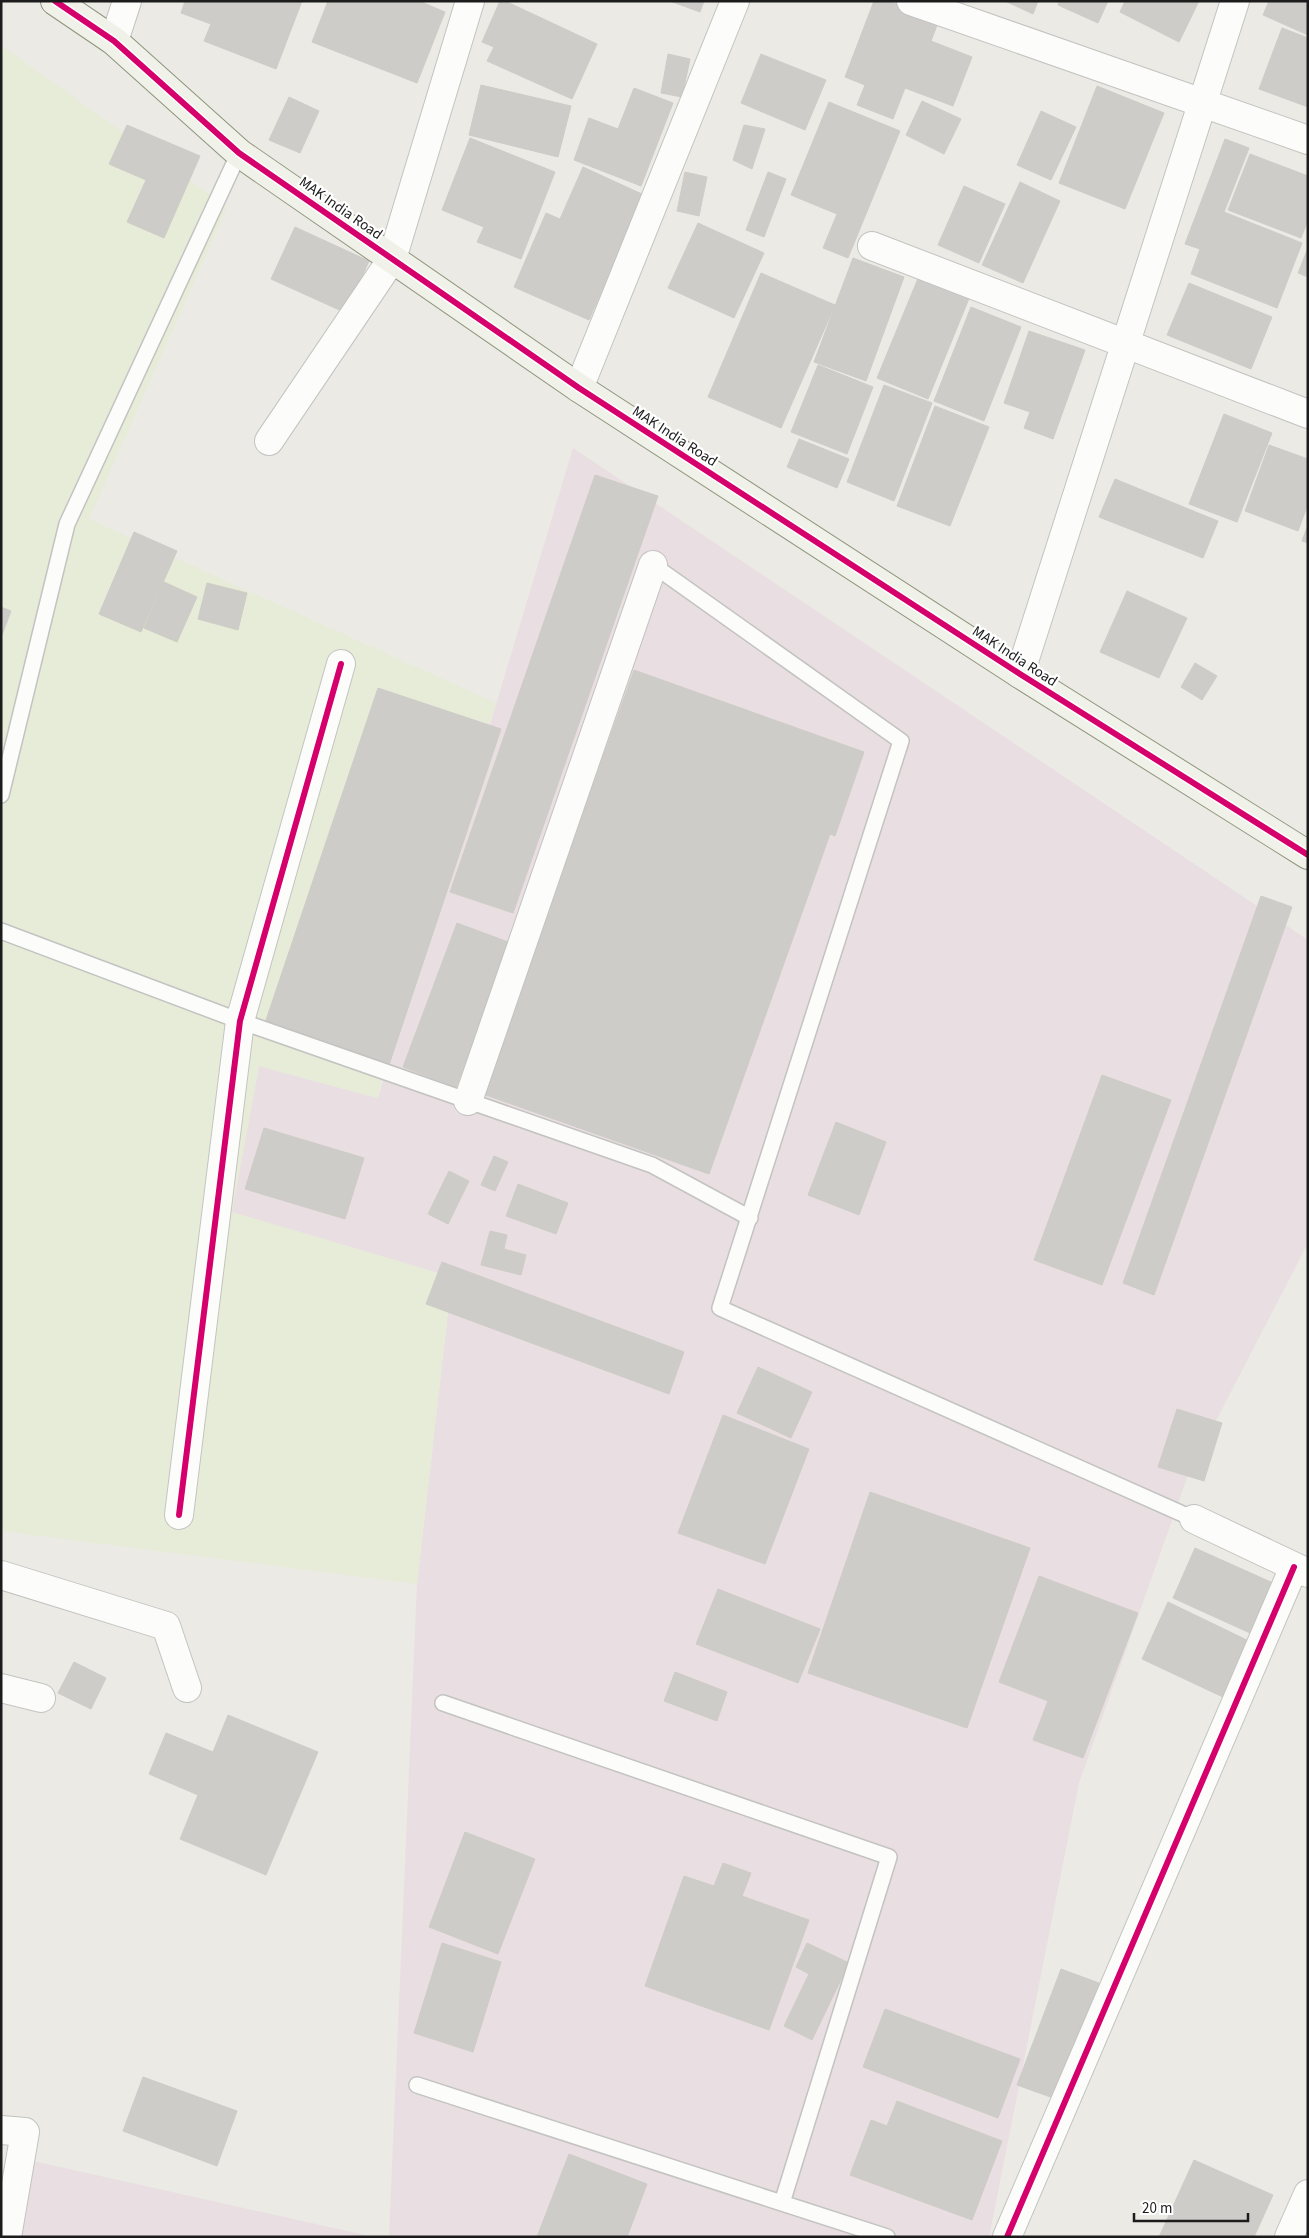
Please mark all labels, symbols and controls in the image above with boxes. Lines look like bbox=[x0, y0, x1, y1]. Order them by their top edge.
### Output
street label: MAK India Road bbox=[295, 172, 387, 245]
street label: MAK India Road bbox=[628, 401, 721, 472]
street label: MAK India Road bbox=[968, 621, 1061, 692]
scale bar bbox=[1134, 2190, 1248, 2222]
text: 20 m bbox=[1142, 2198, 1172, 2219]

